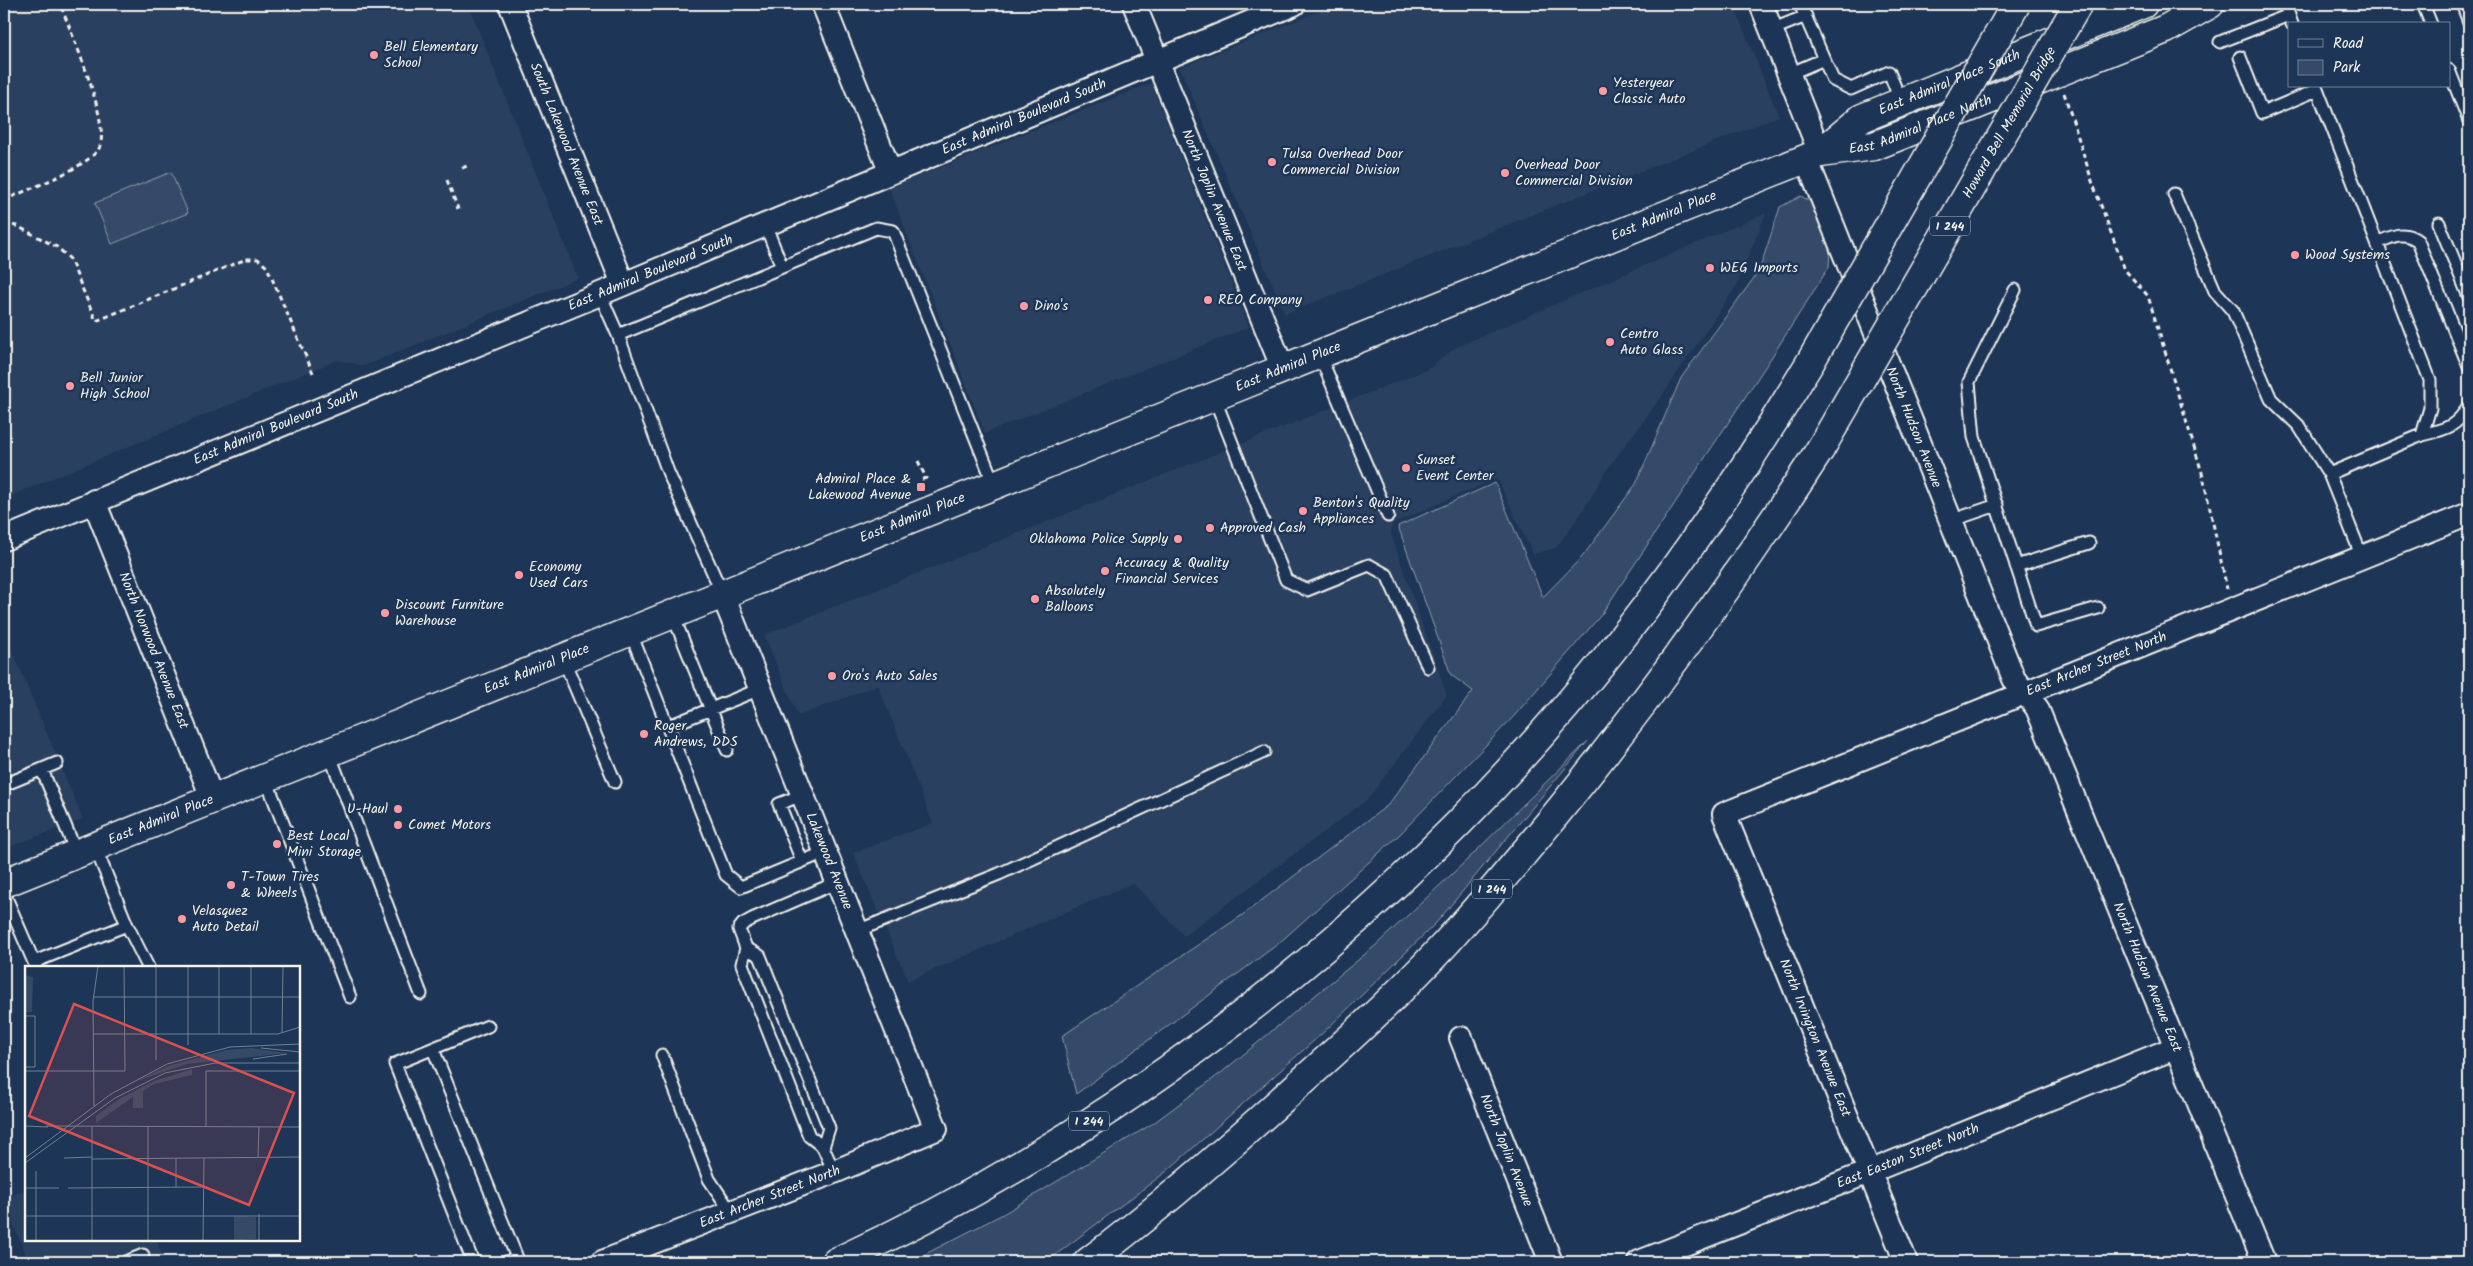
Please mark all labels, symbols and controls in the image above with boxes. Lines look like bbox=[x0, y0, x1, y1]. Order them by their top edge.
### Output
legend bbox=[2288, 22, 2450, 88]
text: Road bbox=[2333, 32, 2364, 56]
place label: Bell Elementary School bbox=[384, 36, 478, 74]
street label: Howard Bell Memorial Bridge bbox=[1957, 42, 2062, 203]
street label: East Admiral Place South bbox=[1875, 44, 2024, 121]
marker: Bell Elementary School bbox=[368, 49, 380, 61]
text: Park bbox=[2333, 56, 2361, 80]
street label: South Lakewood Avenue East bbox=[524, 59, 609, 229]
place label: Yesteryear Classic Auto bbox=[1613, 72, 1686, 110]
street label: East Admiral Boulevard South bbox=[938, 73, 1110, 161]
marker: Yesteryear Classic Auto bbox=[1597, 85, 1609, 97]
street label: East Admiral Place North bbox=[1847, 89, 1995, 160]
street label: North Joplin Avenue East bbox=[1175, 126, 1253, 275]
place label: Tulsa Overhead Door Commercial Division bbox=[1282, 143, 1404, 181]
place label: Overhead Door Commercial Division bbox=[1515, 154, 1633, 192]
marker: Tulsa Overhead Door Commercial Division bbox=[1266, 156, 1278, 168]
marker: Overhead Door Commercial Division bbox=[1499, 167, 1511, 179]
street label: East Admiral Place bbox=[1608, 184, 1721, 247]
road number: I 244 bbox=[1930, 217, 1970, 236]
street label: East Admiral Boulevard South bbox=[564, 229, 736, 317]
place label: Wood Systems bbox=[2305, 244, 2390, 266]
marker: Wood Systems bbox=[2289, 249, 2301, 261]
place label: WEG Imports bbox=[1720, 257, 1798, 279]
marker: WEG Imports bbox=[1704, 262, 1716, 274]
place label: REO Company bbox=[1218, 289, 1302, 311]
marker: REO Company bbox=[1202, 294, 1214, 306]
place label: Dino's bbox=[1034, 295, 1068, 317]
marker: Dino's bbox=[1018, 300, 1030, 312]
place label: Centro Auto Glass bbox=[1620, 323, 1683, 361]
street label: East Admiral Place bbox=[1232, 335, 1345, 398]
marker: Centro Auto Glass bbox=[1604, 336, 1616, 348]
street label: North Hudson Avenue bbox=[1879, 363, 1948, 492]
place label: Bell Junior High School bbox=[80, 367, 150, 405]
marker: Bell Junior High School bbox=[64, 380, 76, 392]
street label: East Admiral Boulevard South bbox=[190, 383, 362, 471]
place label: Sunset Event Center bbox=[1416, 449, 1495, 487]
marker: Sunset Event Center bbox=[1400, 462, 1412, 474]
place label: Admiral Place & Lakewood Avenue bbox=[808, 468, 912, 506]
marker: Admiral Place & Lakewood Avenue bbox=[915, 481, 927, 493]
street label: East Admiral Place bbox=[856, 486, 969, 549]
place label: Benton's Quality Appliances bbox=[1313, 492, 1410, 530]
marker: Benton's Quality Appliances bbox=[1297, 505, 1309, 517]
place label: Approved Cash bbox=[1220, 517, 1306, 539]
marker: Approved Cash bbox=[1204, 522, 1216, 534]
place label: Oklahoma Police Supply bbox=[1029, 528, 1168, 550]
marker: Oklahoma Police Supply bbox=[1172, 533, 1184, 545]
place label: Accuracy & Quality Financial Services bbox=[1115, 552, 1229, 590]
place label: Economy Used Cars bbox=[529, 556, 588, 594]
marker: Accuracy & Quality Financial Services bbox=[1099, 565, 1111, 577]
street label: North Norwood Avenue East bbox=[112, 569, 195, 733]
marker: Economy Used Cars bbox=[513, 569, 525, 581]
place label: Absolutely Balloons bbox=[1045, 580, 1105, 618]
marker: Absolutely Balloons bbox=[1029, 593, 1041, 605]
place label: Discount Furniture Warehouse bbox=[395, 594, 504, 632]
marker: Discount Furniture Warehouse bbox=[379, 607, 391, 619]
street label: East Archer Street North bbox=[2023, 626, 2170, 702]
street label: East Admiral Place bbox=[480, 638, 593, 700]
place label: Oro's Auto Sales bbox=[842, 665, 938, 687]
marker: Oro's Auto Sales bbox=[826, 670, 838, 682]
place label: Roger Andrews, DDS bbox=[654, 715, 738, 753]
marker: Roger Andrews, DDS bbox=[638, 728, 650, 740]
street label: East Admiral Place bbox=[105, 789, 218, 851]
place label: U-Haul bbox=[347, 798, 389, 820]
marker: U-Haul bbox=[392, 803, 404, 815]
street label: Lakewood Avenue bbox=[800, 809, 859, 914]
place label: Comet Motors bbox=[408, 814, 491, 836]
marker: Comet Motors bbox=[392, 819, 404, 831]
place label: Best Local Mini Storage bbox=[287, 825, 362, 863]
marker: Best Local Mini Storage bbox=[271, 838, 283, 850]
place label: T-Town Tires & Wheels bbox=[241, 866, 319, 904]
marker: T-Town Tires & Wheels bbox=[225, 879, 237, 891]
road number: I 244 bbox=[1472, 880, 1512, 899]
street label: North Hudson Avenue East bbox=[2107, 899, 2188, 1056]
place label: Velasquez Auto Detail bbox=[192, 900, 259, 938]
marker: Velasquez Auto Detail bbox=[176, 913, 188, 925]
street label: North Irvington Avenue East bbox=[1773, 955, 1857, 1121]
inset map bbox=[25, 966, 300, 1241]
street label: North Joplin Avenue bbox=[1474, 1091, 1539, 1211]
road number: I 244 bbox=[1069, 1112, 1109, 1130]
street label: East Easton Street North bbox=[1833, 1117, 1982, 1195]
street label: East Archer Street North bbox=[696, 1160, 844, 1234]

